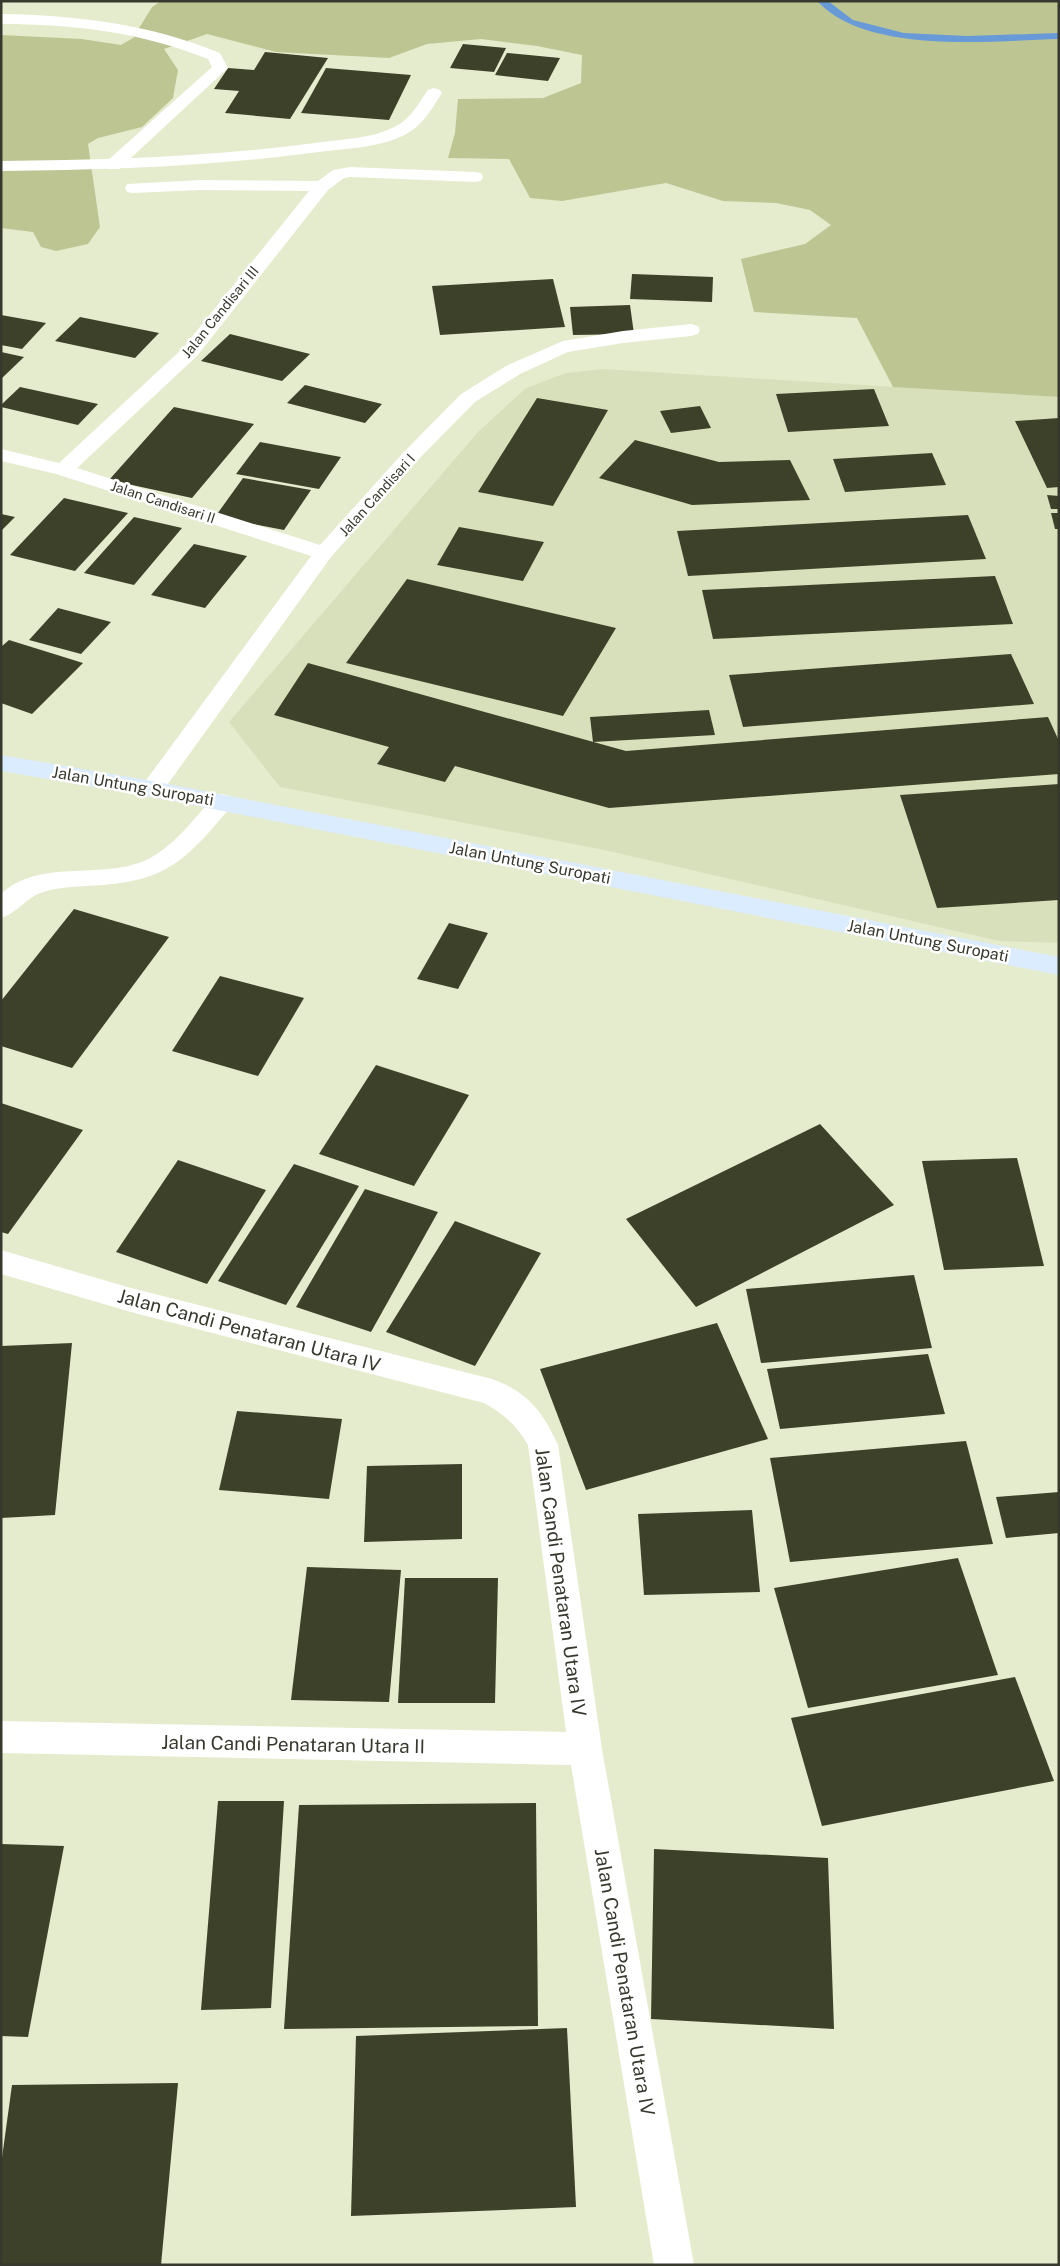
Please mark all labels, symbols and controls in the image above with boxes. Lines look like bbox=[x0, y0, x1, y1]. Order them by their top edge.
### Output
street label: Jalan Candisari III bbox=[178, 263, 262, 361]
street label: Jalan Candisari I bbox=[336, 451, 418, 539]
street label: Jalan Candisari II bbox=[109, 478, 217, 526]
street label: Jalan Untung Suropati bbox=[51, 762, 215, 810]
street label: Jalan Untung Suropati bbox=[448, 838, 612, 888]
street label: Jalan Untung Suropati bbox=[846, 916, 1010, 966]
street label: Jalan Candi Penataran Utara IV bbox=[115, 1284, 383, 1376]
street label: Jalan Candi Penataran Utara IV bbox=[531, 1446, 591, 1718]
street label: Jalan Candi Penataran Utara II bbox=[161, 1731, 425, 1757]
street label: Jalan Candi Penataran Utara IV bbox=[591, 1846, 659, 2118]

